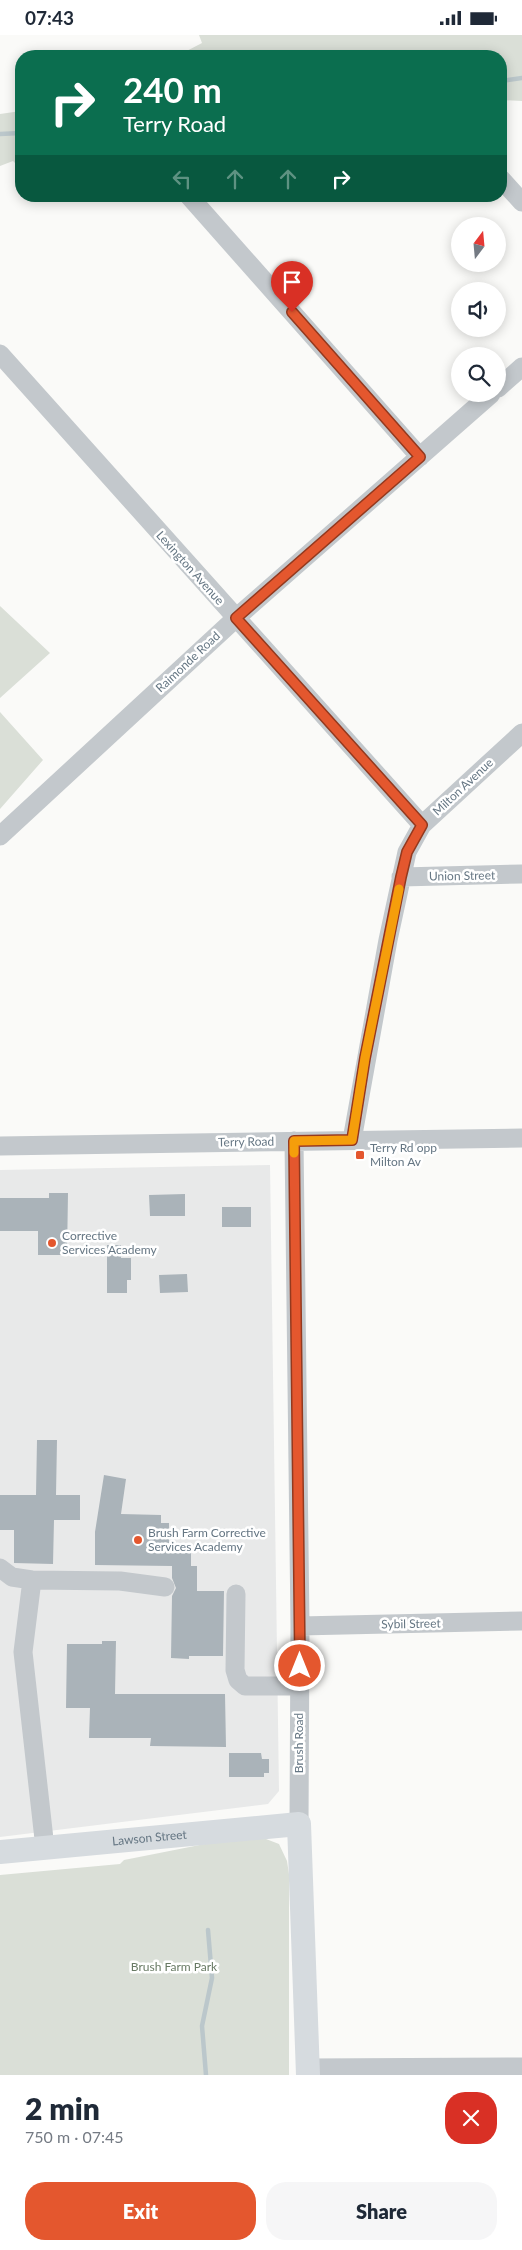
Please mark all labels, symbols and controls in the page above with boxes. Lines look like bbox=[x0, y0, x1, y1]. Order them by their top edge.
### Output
text: 07:43 bbox=[25, 6, 74, 29]
text: 240 m bbox=[123, 68, 222, 110]
icon: right bbox=[40, 70, 105, 135]
text: Terry Road bbox=[123, 110, 226, 137]
icon: left bbox=[168, 165, 196, 193]
icon: ahead bbox=[221, 165, 249, 193]
icon: ahead bbox=[274, 165, 302, 193]
icon: right bbox=[327, 165, 355, 193]
north arrow bbox=[451, 217, 506, 273]
map controls bbox=[451, 217, 506, 402]
pin bbox=[271, 261, 313, 312]
icon: arrive bbox=[278, 268, 306, 296]
button: sound bbox=[451, 282, 506, 337]
button: search bbox=[451, 347, 506, 402]
street label: Lexington Avenue bbox=[153, 528, 227, 608]
street label: Raimonde Road bbox=[152, 628, 223, 695]
street label: Milton Avenue bbox=[429, 755, 496, 818]
street label: Union Street bbox=[429, 867, 496, 884]
street label: Terry Road bbox=[218, 1134, 274, 1149]
place label: Terry Rd opp Milton Av bbox=[370, 1140, 437, 1169]
marker: Terry Rd opp Milton Av bbox=[354, 1149, 366, 1161]
place label: Corrective Services Academy bbox=[62, 1228, 158, 1257]
marker: Corrective Services Academy bbox=[46, 1237, 58, 1249]
place label: Brush Farm Corrective Services Academy bbox=[148, 1525, 266, 1554]
marker: Brush Farm Corrective Services Academy bbox=[132, 1534, 144, 1546]
street label: Sybil Street bbox=[381, 1615, 442, 1632]
position arrow bbox=[273, 1639, 325, 1691]
street label: Brush Road bbox=[291, 1713, 306, 1773]
street label: Lawson Street bbox=[111, 1826, 188, 1848]
park label: Brush Farm Park bbox=[131, 1959, 218, 1974]
text: 2 min bbox=[25, 2090, 100, 2126]
button: close bbox=[445, 2092, 497, 2144]
text: 750 m · 07:45 bbox=[25, 2127, 124, 2146]
button: Exit bbox=[25, 2182, 256, 2240]
button: Share bbox=[266, 2182, 497, 2240]

